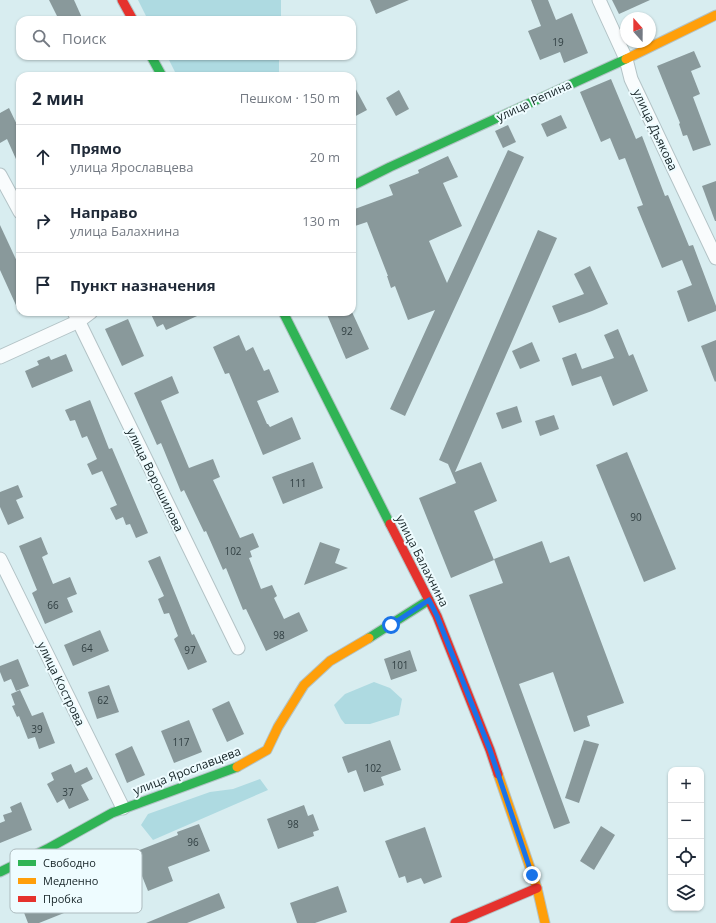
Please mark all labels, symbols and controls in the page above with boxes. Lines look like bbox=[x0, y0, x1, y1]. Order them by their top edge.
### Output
north arrow bbox=[620, 12, 656, 48]
search box bbox=[16, 16, 356, 60]
icon: search bbox=[30, 27, 52, 49]
text: Поиск bbox=[62, 28, 106, 48]
house number: 19 bbox=[552, 35, 564, 49]
street label: улица Репина bbox=[493, 76, 574, 125]
street label: улица Дъякова bbox=[629, 86, 682, 173]
text: 2 мин bbox=[32, 87, 84, 110]
text: Пешком · 150 m bbox=[240, 89, 340, 107]
text: Прямо bbox=[70, 138, 122, 158]
icon: ahead bbox=[32, 146, 54, 168]
text: 20 m bbox=[310, 148, 340, 166]
text: улица Ярославцева bbox=[70, 158, 193, 176]
text: Направо bbox=[70, 202, 138, 222]
icon: right bbox=[32, 210, 54, 232]
text: 130 m bbox=[302, 212, 340, 230]
text: улица Балахнина bbox=[70, 222, 180, 240]
icon: arrive bbox=[32, 274, 54, 296]
text: Пункт назначения bbox=[70, 275, 216, 295]
house number: 92 bbox=[341, 324, 353, 338]
street label: улица Ворошилова bbox=[123, 425, 188, 534]
house number: 111 bbox=[289, 476, 307, 490]
house number: 90 bbox=[630, 510, 642, 524]
street label: улица Балахнина bbox=[392, 512, 453, 610]
house number: 102 bbox=[224, 544, 242, 558]
house number: 66 bbox=[47, 598, 59, 612]
route start bbox=[382, 616, 400, 634]
house number: 98 bbox=[273, 628, 285, 642]
street label: улица Кострова bbox=[34, 639, 89, 729]
house number: 64 bbox=[81, 641, 93, 655]
house number: 97 bbox=[184, 643, 196, 657]
house number: 101 bbox=[391, 658, 409, 672]
house number: 62 bbox=[97, 693, 109, 707]
house number: 39 bbox=[31, 722, 43, 736]
house number: 117 bbox=[172, 735, 190, 749]
street label: улица Ярославцева bbox=[131, 742, 243, 799]
house number: 102 bbox=[364, 761, 382, 775]
map controls bbox=[668, 767, 704, 911]
button: + bbox=[668, 767, 704, 803]
house number: 37 bbox=[62, 785, 74, 799]
button: − bbox=[668, 803, 704, 839]
house number: 98 bbox=[287, 817, 299, 831]
house number: 96 bbox=[187, 835, 199, 849]
button: locate bbox=[668, 839, 704, 875]
legend bbox=[10, 849, 142, 913]
text: Свободно bbox=[43, 855, 96, 870]
route end bbox=[523, 866, 541, 884]
text: Медленно bbox=[43, 873, 99, 888]
button: layers bbox=[668, 875, 704, 911]
text: Пробка bbox=[43, 891, 83, 906]

